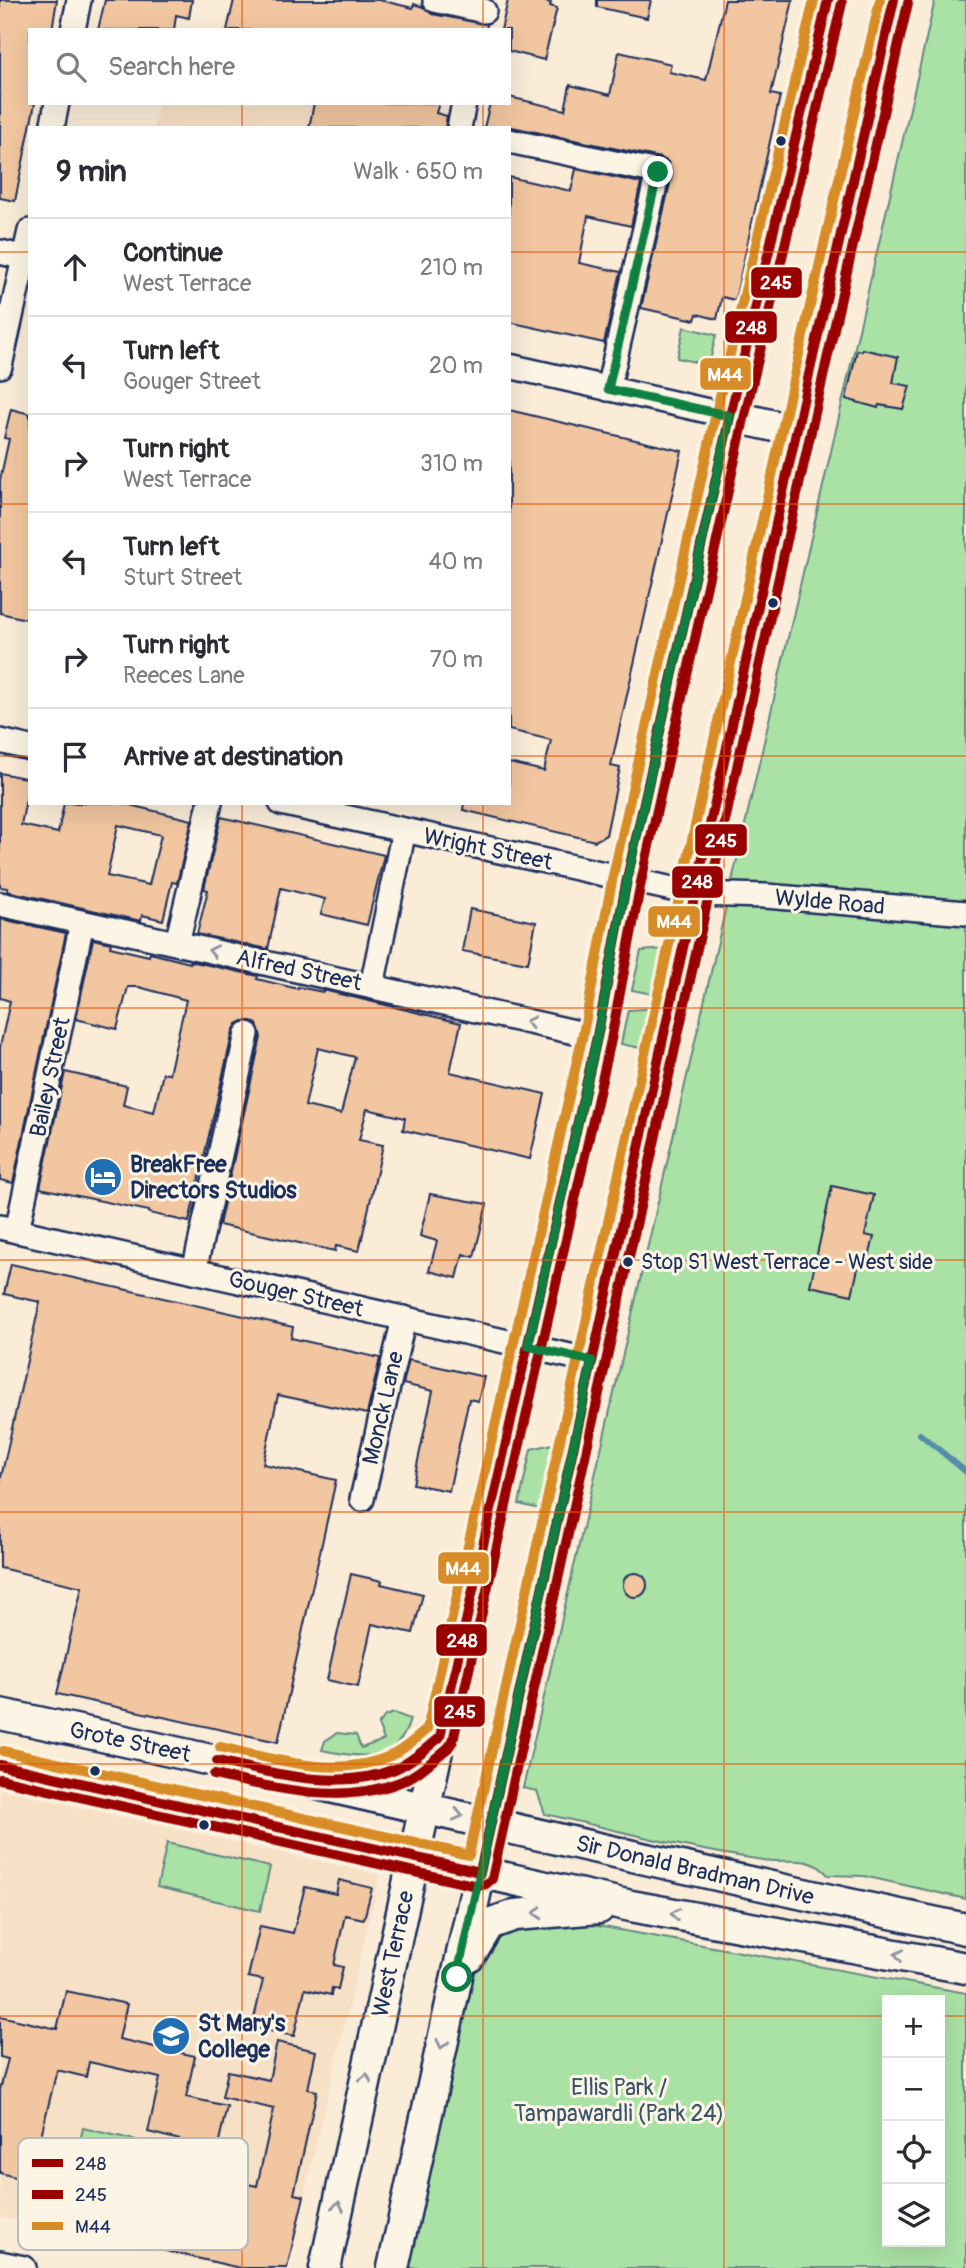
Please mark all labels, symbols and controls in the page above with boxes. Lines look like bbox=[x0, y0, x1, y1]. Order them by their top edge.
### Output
search box bbox=[28, 28, 511, 105]
icon: search bbox=[52, 48, 90, 86]
text: Search here bbox=[108, 51, 235, 83]
unlabelled marker bbox=[774, 134, 788, 148]
text: 9 min bbox=[56, 153, 127, 190]
route end bbox=[642, 156, 673, 187]
text: Walk · 650 m bbox=[353, 157, 483, 186]
text: Continue bbox=[123, 237, 223, 269]
icon: ahead bbox=[56, 248, 94, 286]
text: 210 m bbox=[420, 253, 483, 282]
line badge: 245 bbox=[750, 266, 803, 299]
text: West Terrace bbox=[123, 269, 251, 298]
text: 245 bbox=[760, 271, 792, 295]
line badge: 248 bbox=[724, 310, 778, 344]
text: 248 bbox=[735, 316, 767, 340]
text: Turn left bbox=[123, 335, 219, 367]
icon: left bbox=[56, 346, 94, 384]
text: 20 m bbox=[429, 351, 483, 380]
line badge: M44 bbox=[699, 357, 752, 391]
text: M44 bbox=[707, 363, 743, 387]
text: Gouger Street bbox=[123, 367, 261, 396]
text: Turn right bbox=[123, 433, 229, 465]
icon: right bbox=[56, 444, 94, 482]
text: 310 m bbox=[420, 449, 483, 478]
text: West Terrace bbox=[123, 465, 251, 494]
text: Turn left bbox=[123, 531, 219, 563]
icon: left bbox=[56, 542, 94, 580]
text: 40 m bbox=[429, 547, 483, 576]
text: Sturt Street bbox=[123, 563, 242, 592]
unlabelled marker bbox=[766, 596, 780, 610]
text: Turn right bbox=[123, 629, 229, 661]
icon: right bbox=[56, 640, 94, 678]
text: 70 m bbox=[430, 645, 483, 674]
text: Reeces Lane bbox=[123, 661, 245, 690]
icon: arrive bbox=[56, 738, 94, 776]
text: Arrive at destination bbox=[123, 741, 343, 773]
street label: Wright Street bbox=[421, 821, 556, 877]
line badge: 245 bbox=[694, 823, 748, 857]
text: 245 bbox=[705, 829, 737, 853]
line badge: 248 bbox=[671, 865, 724, 899]
text: 248 bbox=[681, 870, 713, 894]
street label: Wylde Road bbox=[774, 883, 886, 921]
line badge: M44 bbox=[647, 905, 701, 938]
text: M44 bbox=[656, 910, 692, 934]
street label: Alfred Street bbox=[234, 943, 365, 998]
one-way arrow bbox=[207, 945, 219, 960]
street label: Bailey Street bbox=[23, 1014, 77, 1140]
one-way arrow bbox=[524, 1015, 536, 1030]
place label: BreakFree Directors Studios bbox=[130, 1150, 297, 1205]
hotel icon: BreakFree Directors Studios bbox=[82, 1156, 124, 1198]
place label: Stop S1 West Terrace - West side bbox=[641, 1249, 933, 1276]
marker: Stop S1 West Terrace - West side bbox=[621, 1255, 635, 1269]
street label: Gouger Street bbox=[226, 1264, 367, 1324]
street label: Monck Lane bbox=[356, 1348, 410, 1467]
line badge: M44 bbox=[437, 1551, 490, 1585]
text: M44 bbox=[445, 1557, 481, 1581]
line badge: 248 bbox=[435, 1623, 488, 1657]
text: 248 bbox=[446, 1629, 478, 1653]
line badge: 245 bbox=[433, 1695, 486, 1728]
text: 245 bbox=[444, 1700, 476, 1724]
street label: Grote Street bbox=[67, 1715, 194, 1769]
unlabelled marker bbox=[88, 1764, 102, 1778]
one-way arrow bbox=[452, 1807, 464, 1821]
unlabelled marker bbox=[197, 1818, 211, 1832]
street label: Sir Donald Bradman Drive bbox=[573, 1828, 817, 1912]
street label: West Terrace bbox=[365, 1888, 421, 2020]
one-way arrow bbox=[533, 1905, 544, 1920]
one-way arrow bbox=[669, 1907, 681, 1922]
one-way arrow bbox=[893, 1948, 905, 1963]
route start bbox=[441, 1961, 472, 1992]
map controls bbox=[882, 1995, 945, 2247]
button: + bbox=[882, 1995, 945, 2058]
place label: St Mary's College bbox=[198, 2009, 286, 2064]
school or university icon: St Mary's College bbox=[150, 2015, 192, 2057]
one-way arrow bbox=[436, 2038, 451, 2050]
button: − bbox=[882, 2058, 945, 2121]
one-way arrow bbox=[357, 2072, 372, 2084]
park label: Ellis Park / Tampawardli (Park 24) bbox=[514, 2073, 724, 2128]
button: locate bbox=[882, 2121, 945, 2184]
legend bbox=[18, 2138, 248, 2250]
text: 248 bbox=[75, 2152, 106, 2176]
text: 245 bbox=[75, 2183, 107, 2207]
button: layers bbox=[882, 2184, 945, 2247]
one-way arrow bbox=[329, 2200, 344, 2212]
text: M44 bbox=[75, 2215, 111, 2239]

